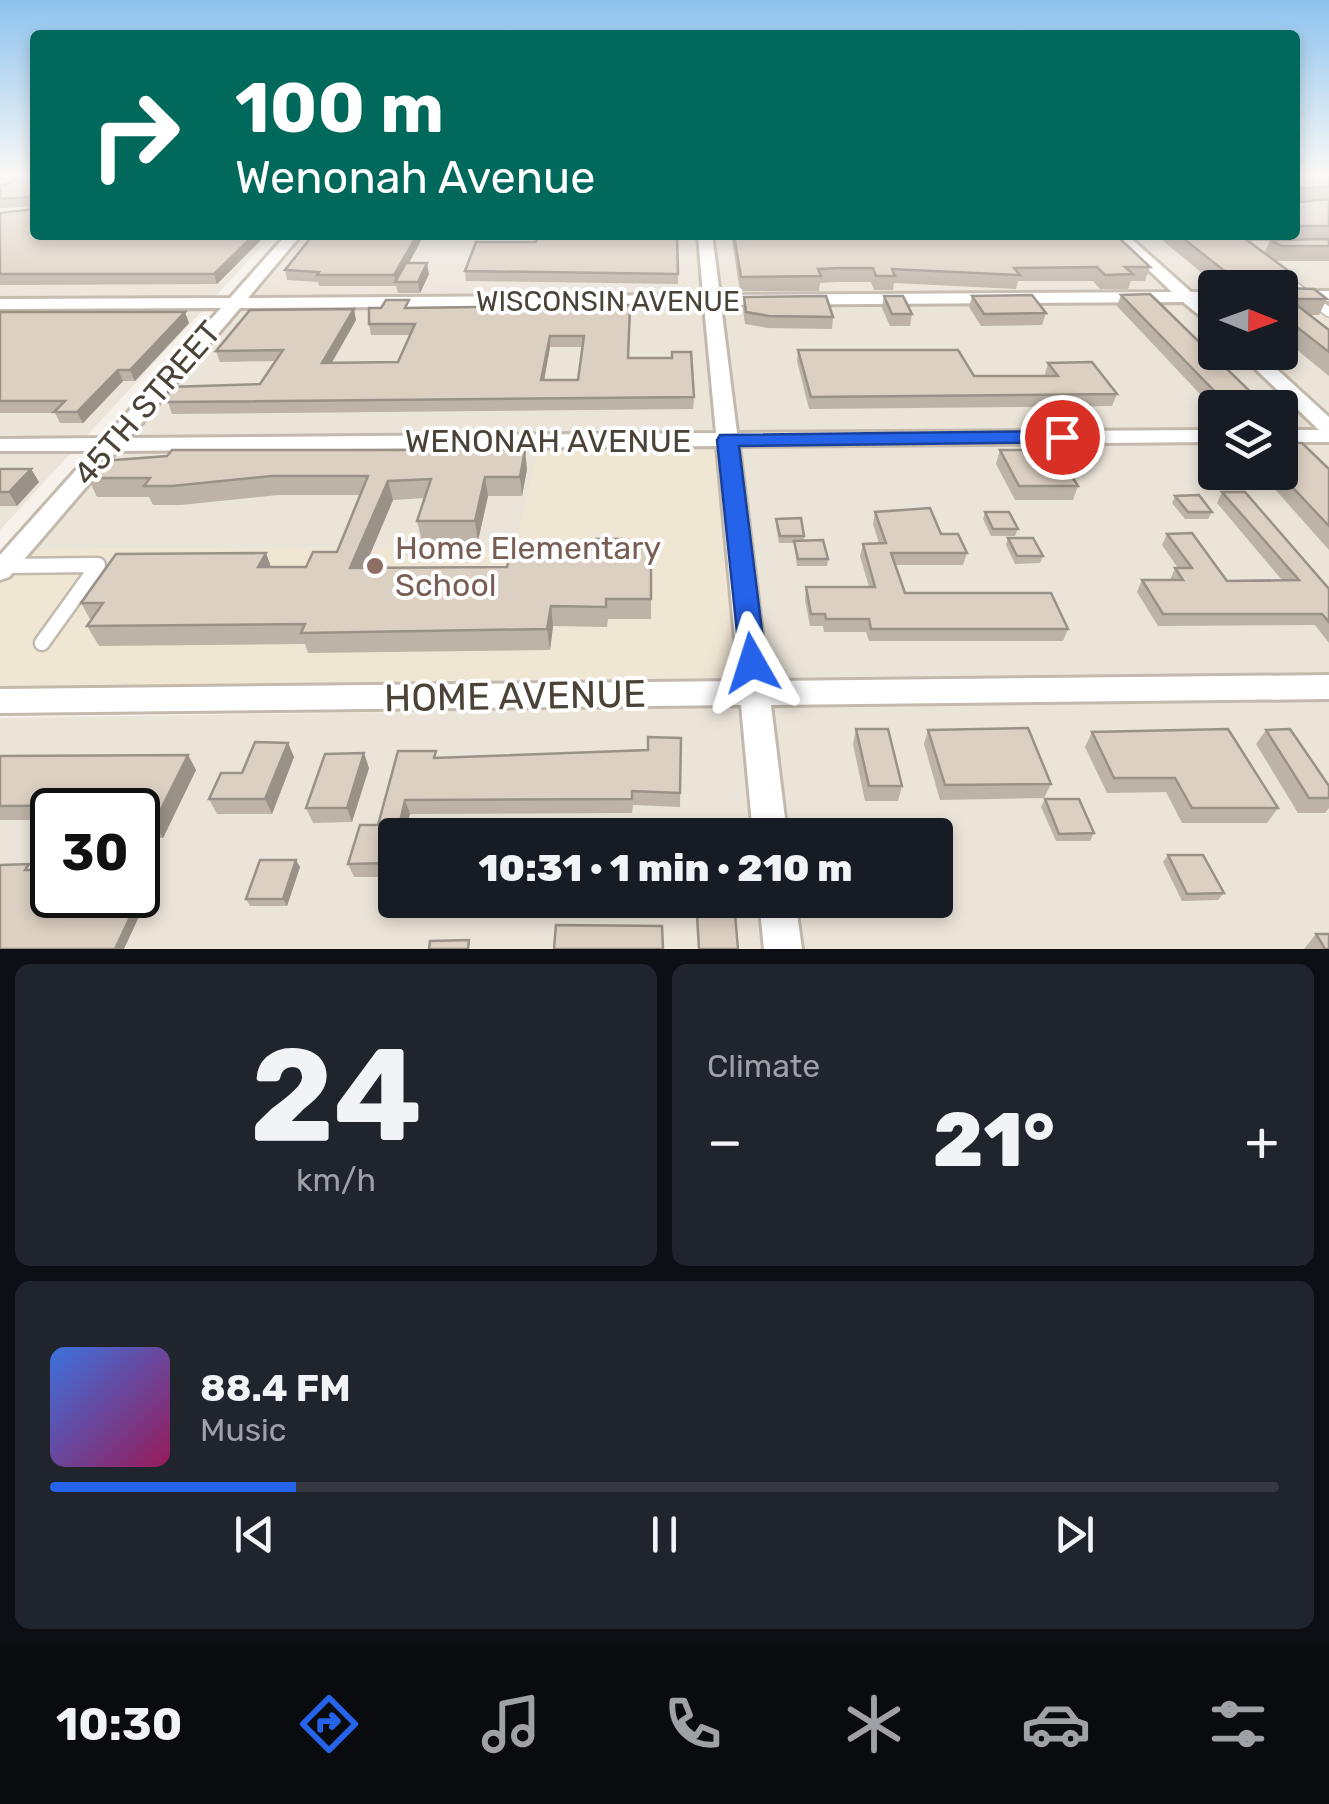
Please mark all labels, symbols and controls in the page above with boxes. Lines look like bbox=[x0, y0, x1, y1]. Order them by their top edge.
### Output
text: 100 m bbox=[235, 67, 444, 150]
icon: right bbox=[70, 70, 200, 200]
text: Wenonah Avenue bbox=[235, 151, 595, 204]
north arrow bbox=[1198, 270, 1298, 370]
map controls bbox=[1198, 270, 1298, 490]
street label: WISCONSIN AVENUE bbox=[476, 285, 740, 318]
street label: 45TH STREET bbox=[66, 313, 228, 493]
button: layers bbox=[1198, 390, 1298, 490]
pin bbox=[1020, 395, 1105, 480]
icon: arrive bbox=[1035, 410, 1090, 465]
street label: WENONAH AVENUE bbox=[405, 422, 691, 460]
place label: Home Elementary School bbox=[395, 529, 661, 604]
marker: Home Elementary School bbox=[364, 555, 386, 577]
position arrow bbox=[700, 611, 804, 715]
street label: HOME AVENUE bbox=[384, 671, 646, 721]
speed limit sign: 30 bbox=[30, 788, 160, 918]
text: 10:31 · 1 min · 210 m bbox=[479, 845, 852, 891]
text: 24 bbox=[250, 1018, 422, 1173]
text: Climate bbox=[707, 1047, 820, 1085]
text: 21° bbox=[933, 1096, 1055, 1185]
text: − bbox=[707, 1109, 743, 1174]
text: + bbox=[1245, 1109, 1279, 1174]
text: km/h bbox=[296, 1161, 376, 1199]
text: 88.4 FM bbox=[200, 1365, 351, 1411]
text: Music bbox=[200, 1411, 286, 1449]
icon: previous bbox=[227, 1507, 282, 1562]
icon: pause bbox=[637, 1507, 692, 1562]
icon: next bbox=[1047, 1507, 1102, 1562]
icon: directions bbox=[294, 1689, 364, 1759]
icon: music bbox=[476, 1689, 546, 1759]
icon: phone bbox=[658, 1689, 728, 1759]
icon: climate bbox=[839, 1689, 909, 1759]
icon: car bbox=[1021, 1689, 1091, 1759]
icon: filters bbox=[1203, 1689, 1273, 1759]
text: 10:30 bbox=[56, 1698, 182, 1751]

